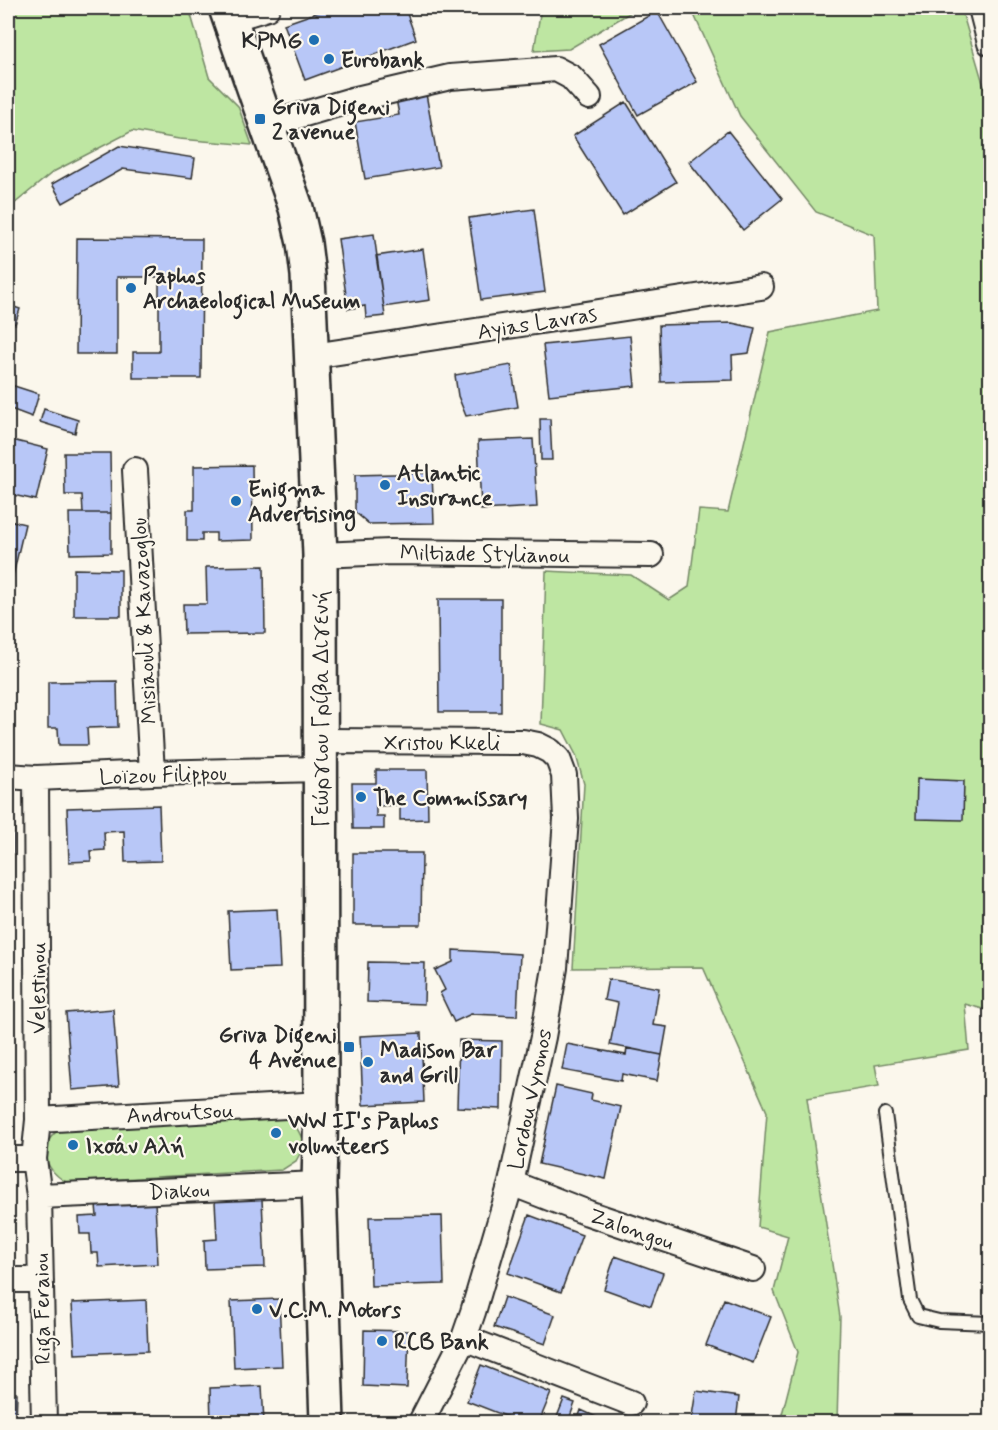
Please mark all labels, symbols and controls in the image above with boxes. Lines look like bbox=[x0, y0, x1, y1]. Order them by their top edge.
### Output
place label: KPMG bbox=[241, 28, 302, 56]
marker: KPMG bbox=[307, 33, 321, 47]
place label: Eurobank bbox=[341, 47, 425, 75]
marker: Eurobank bbox=[322, 52, 336, 66]
place label: Griva Digeni 2 avenue bbox=[272, 94, 390, 147]
marker: Griva Digeni 2 avenue bbox=[253, 112, 267, 126]
place label: Paphos Archaeological Museum bbox=[143, 263, 361, 320]
marker: Paphos Archaeological Museum bbox=[124, 281, 138, 295]
street label: Ayias Lavras bbox=[475, 301, 599, 347]
place label: Atlantic Insurance bbox=[397, 460, 493, 513]
place label: Enigma Advertising bbox=[248, 476, 356, 532]
marker: Atlantic Insurance bbox=[378, 478, 392, 492]
marker: Enigma Advertising bbox=[229, 494, 243, 508]
street label: Misiaouli & Kavazoglou bbox=[126, 517, 165, 725]
street label: Miltiade Stylianou bbox=[400, 540, 570, 570]
street label: Γεώργιου Γρίβα Διγενή bbox=[308, 590, 336, 828]
street label: Xristou Kkeli bbox=[384, 730, 500, 758]
street label: Loïzou Filippou bbox=[99, 760, 227, 792]
place label: The Commissary bbox=[373, 785, 527, 813]
marker: The Commissary bbox=[354, 790, 368, 804]
street label: Velestinou bbox=[25, 942, 53, 1034]
place label: Griva Digeni 4 Avenue bbox=[219, 1022, 337, 1075]
street label: Lordou Vyronos bbox=[502, 1026, 560, 1172]
place label: Madison Bar and Grill bbox=[380, 1037, 497, 1090]
marker: Griva Digeni 4 Avenue bbox=[342, 1040, 356, 1054]
marker: Madison Bar and Grill bbox=[361, 1055, 375, 1069]
street label: Androutsou bbox=[126, 1097, 234, 1131]
place label: WW II's Paphos volunteers bbox=[287, 1108, 439, 1161]
marker: WW II's Paphos volunteers bbox=[269, 1126, 283, 1140]
place label: Ιχσάν Αλή bbox=[85, 1133, 184, 1161]
marker: Ιχσάν Αλή bbox=[66, 1138, 80, 1152]
street label: Diakou bbox=[148, 1176, 210, 1208]
street label: Zalongou bbox=[585, 1202, 677, 1258]
street label: Riga Feraiou bbox=[28, 1253, 61, 1365]
place label: V.C.M. Motors bbox=[269, 1297, 401, 1325]
marker: V.C.M. Motors bbox=[250, 1302, 264, 1316]
place label: RCB Bank bbox=[394, 1329, 489, 1357]
marker: RCB Bank bbox=[375, 1334, 389, 1348]

